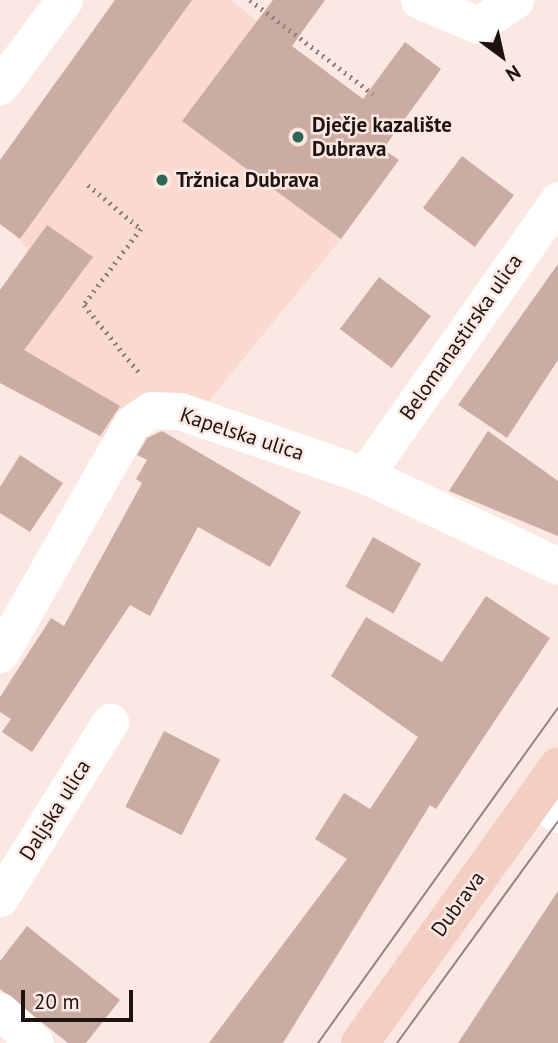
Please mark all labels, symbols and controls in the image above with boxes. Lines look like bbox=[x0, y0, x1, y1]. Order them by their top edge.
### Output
north arrow bbox=[467, 21, 537, 91]
text: N bbox=[502, 60, 525, 87]
place label: Dječje kazalište Dubrava bbox=[312, 112, 452, 162]
marker: Dječje kazalište Dubrava bbox=[290, 129, 306, 145]
place label: Tržnica Dubrava bbox=[176, 167, 319, 193]
marker: Tržnica Dubrava bbox=[154, 172, 170, 188]
street label: Belomanastirska ulica bbox=[394, 249, 528, 425]
street label: Kapelska ulica bbox=[177, 402, 307, 466]
street label: Daljska ulica bbox=[14, 755, 96, 865]
street label: Dubrava bbox=[426, 866, 490, 942]
scale bar bbox=[24, 976, 136, 1020]
text: 20 m bbox=[34, 988, 80, 1015]

